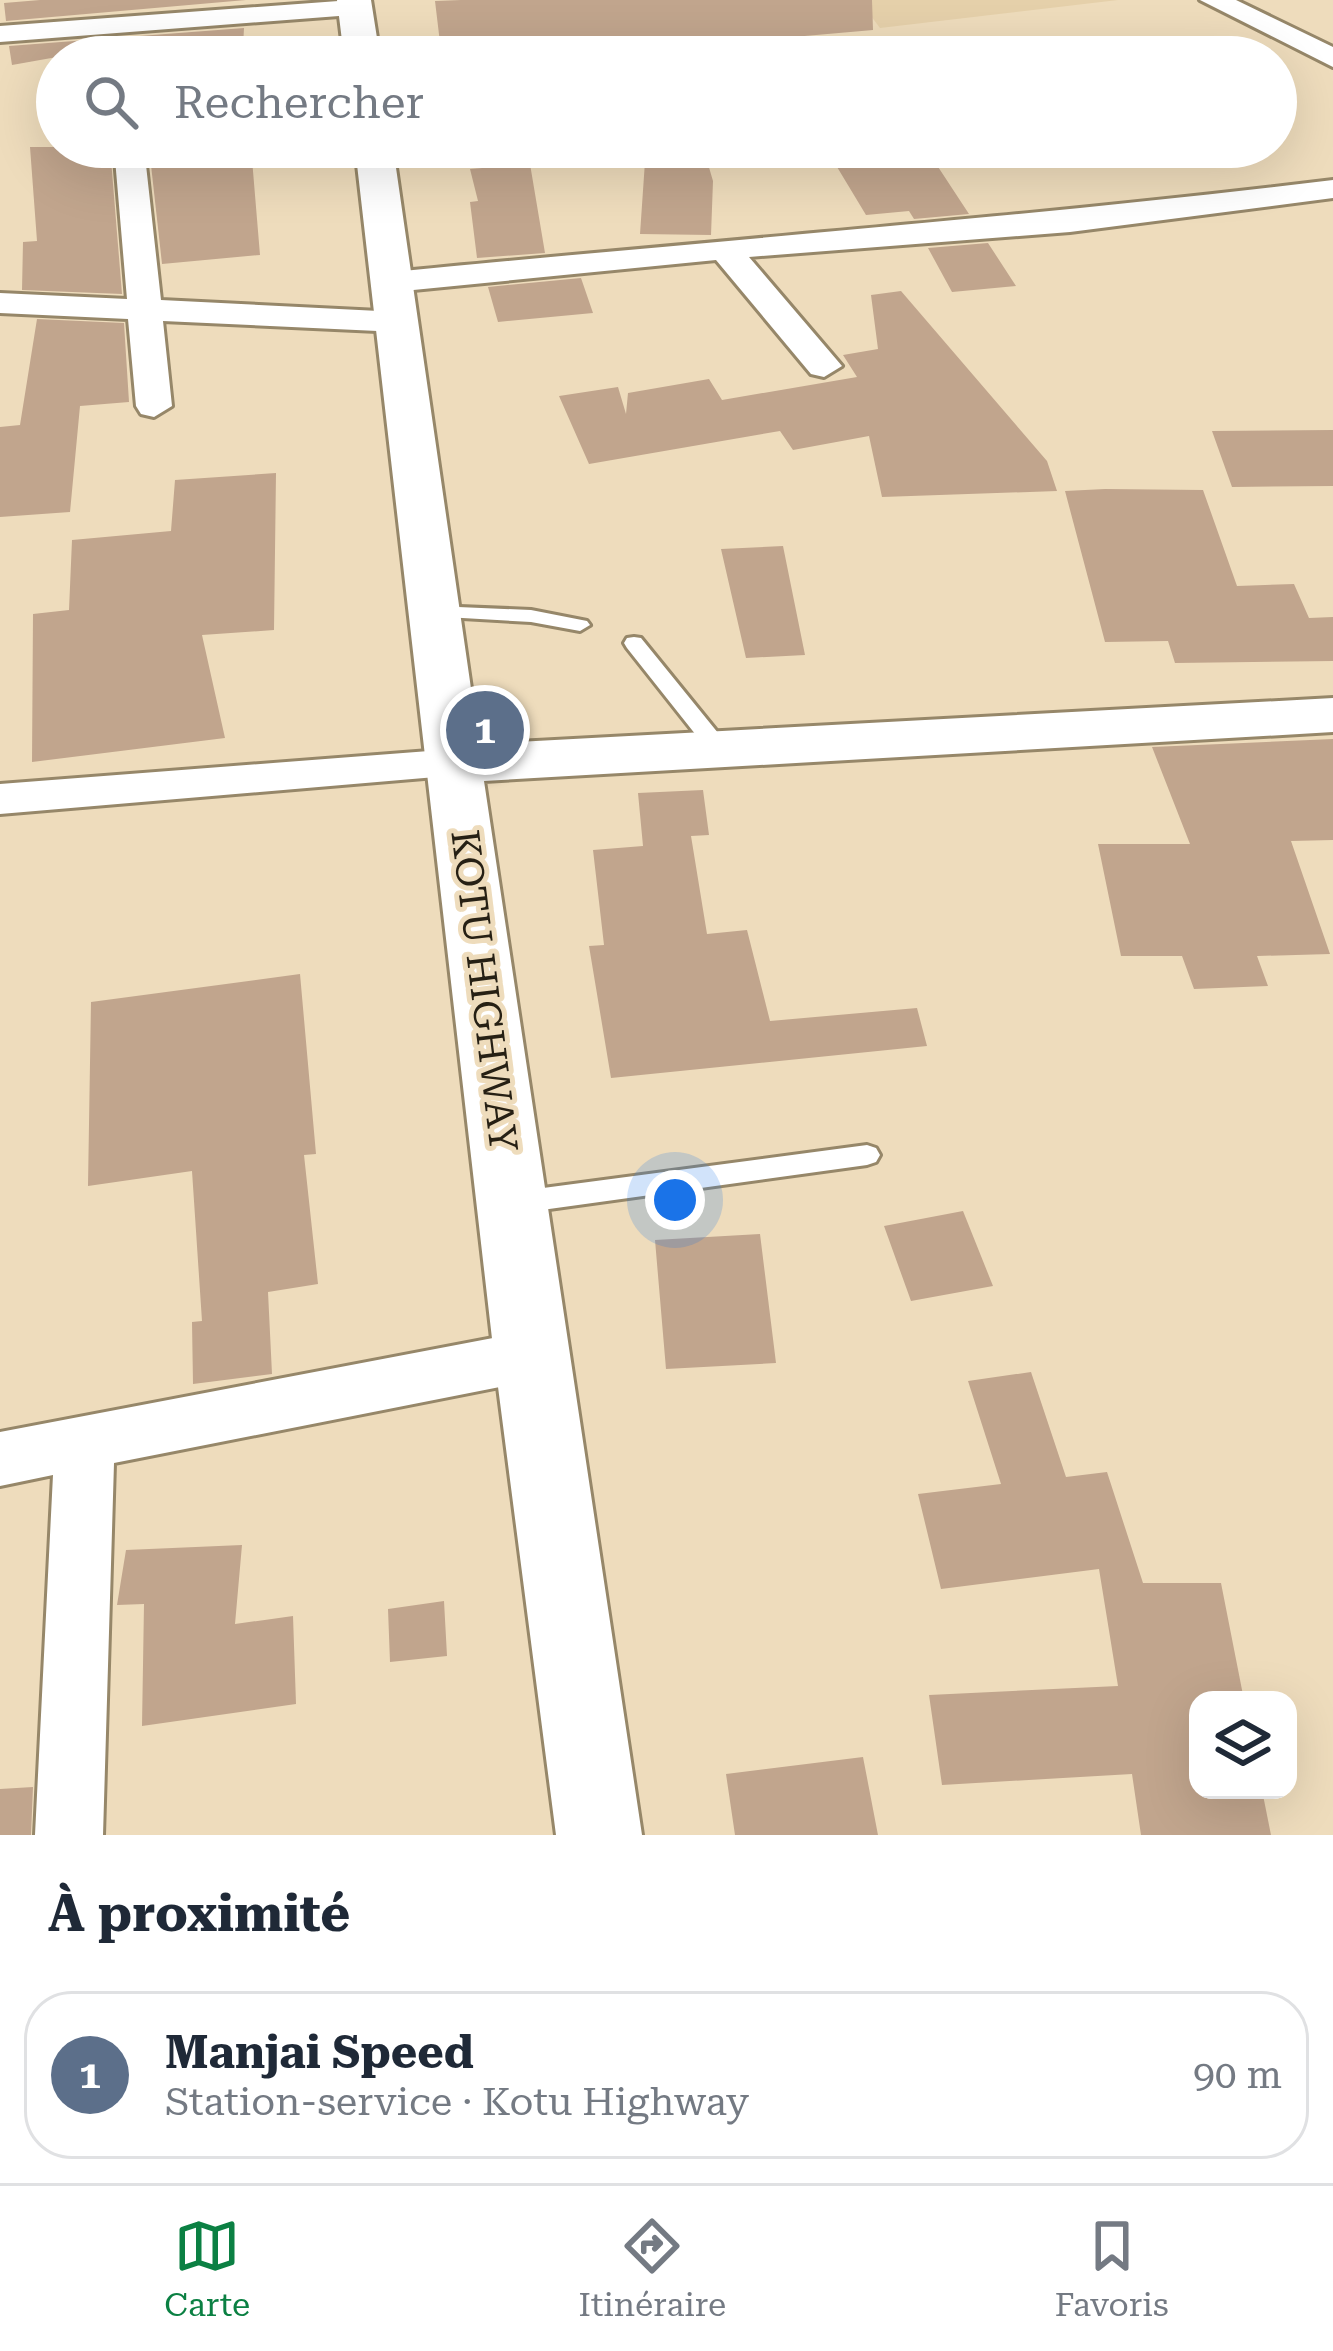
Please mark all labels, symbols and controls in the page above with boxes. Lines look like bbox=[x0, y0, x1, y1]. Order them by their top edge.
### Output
search box bbox=[36, 36, 1297, 168]
icon: search bbox=[78, 69, 144, 135]
text: Rechercher bbox=[174, 76, 424, 129]
pin: 1 bbox=[446, 685, 524, 775]
street label: KOTU HIGHWAY bbox=[441, 827, 527, 1155]
your location bbox=[645, 1170, 705, 1230]
map controls bbox=[1189, 1691, 1297, 1799]
button: layers bbox=[1189, 1691, 1297, 1799]
text: À proximité bbox=[48, 1884, 350, 1943]
text: Manjai Speed bbox=[165, 2026, 474, 2079]
text: 1 bbox=[79, 2052, 101, 2098]
text: 90 m bbox=[1193, 2052, 1282, 2098]
text: Station-service · Kotu Highway bbox=[165, 2079, 749, 2125]
tab: Carte bbox=[164, 2213, 250, 2324]
tab: Itinéraire bbox=[579, 2213, 726, 2324]
tab: Favoris bbox=[1055, 2213, 1169, 2324]

